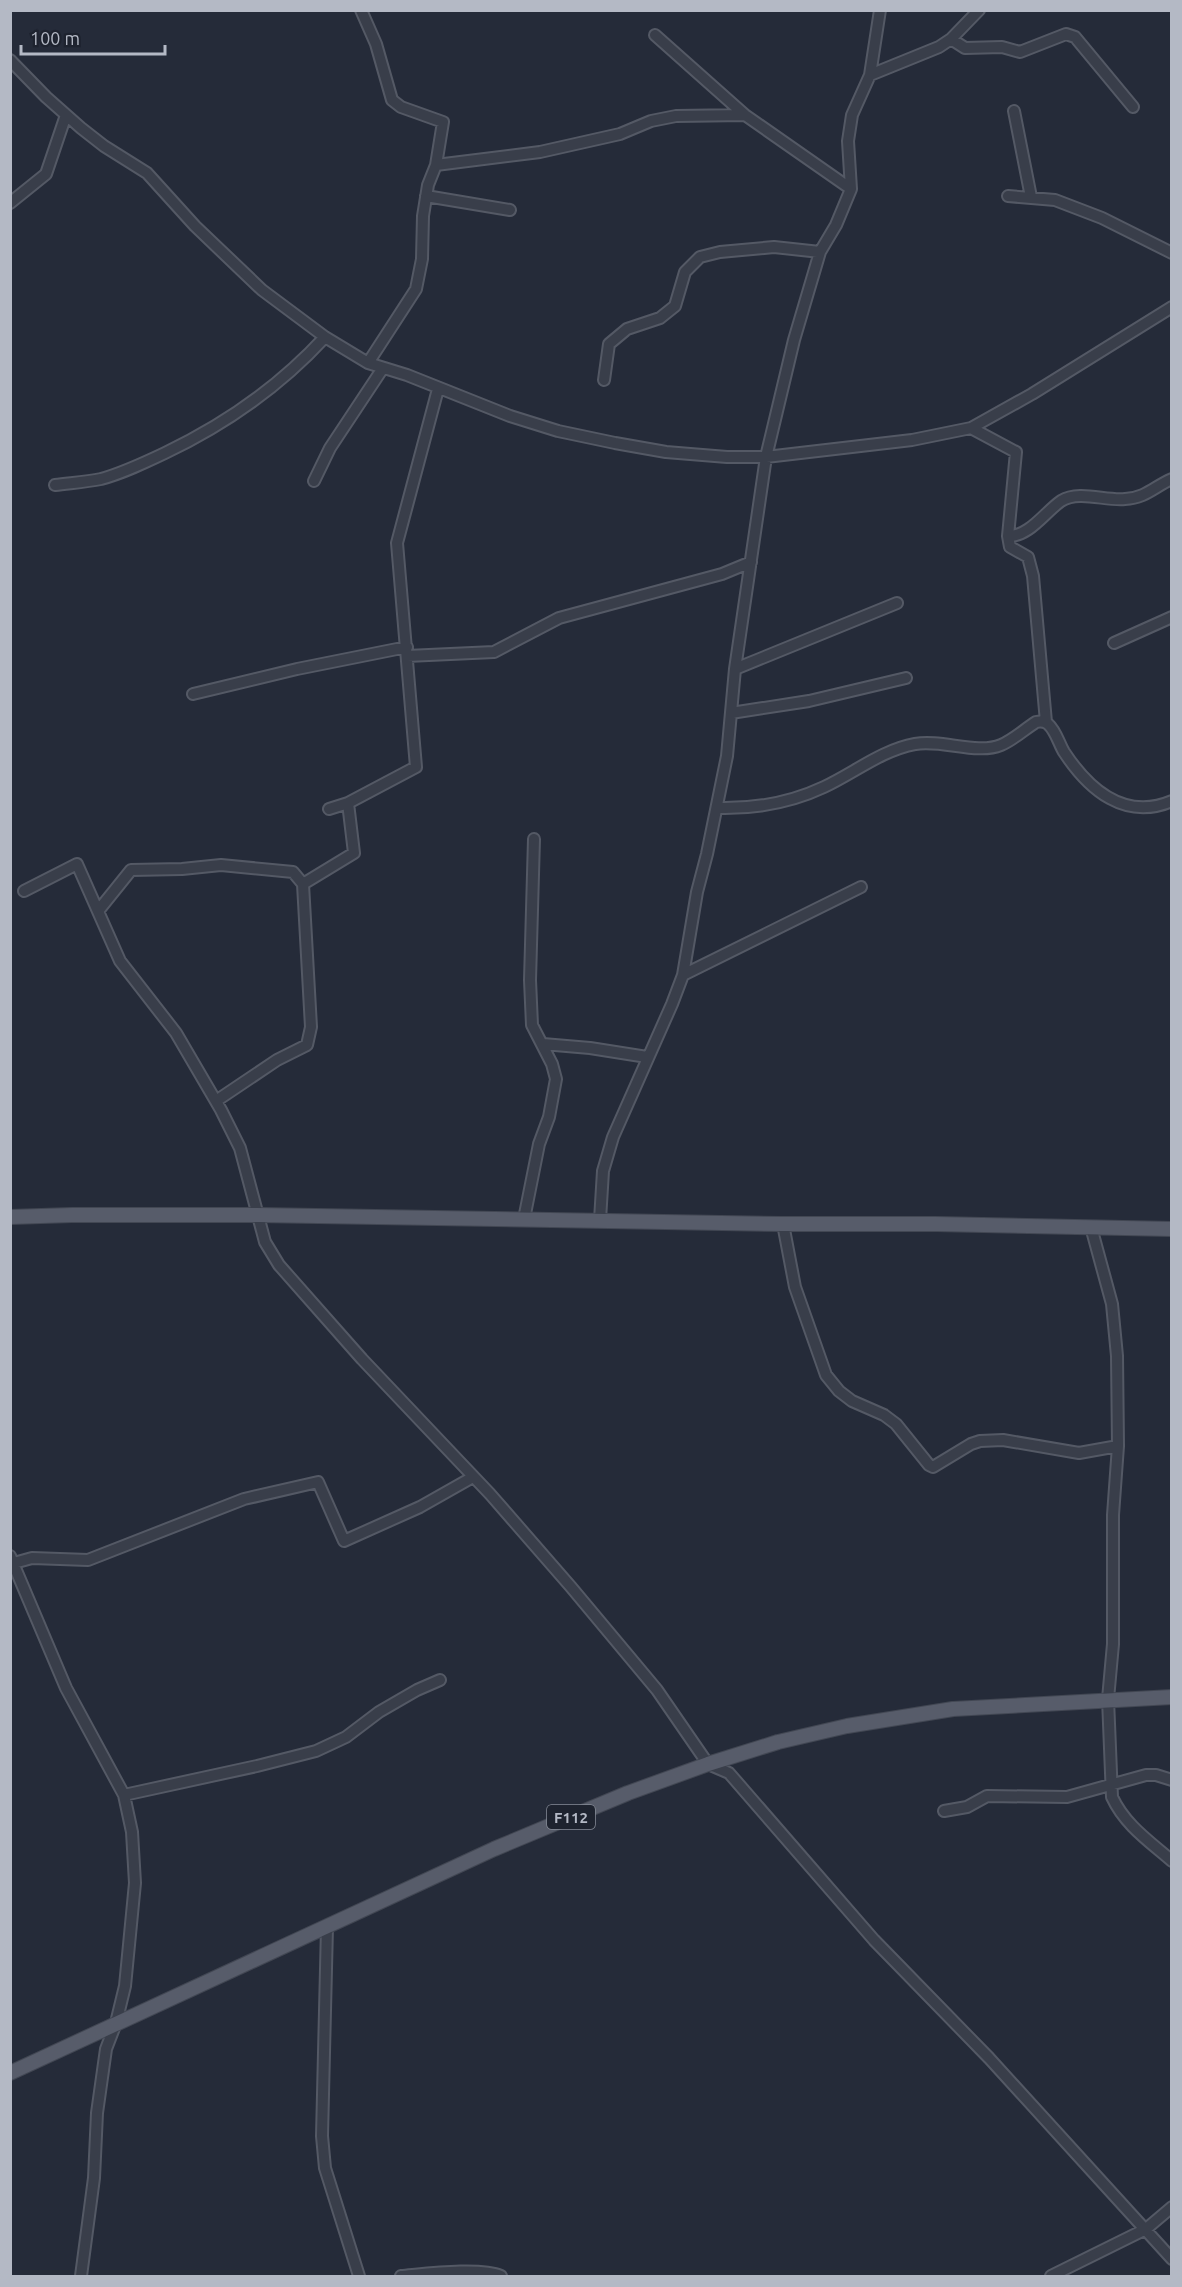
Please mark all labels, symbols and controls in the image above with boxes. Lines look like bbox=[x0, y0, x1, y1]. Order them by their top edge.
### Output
scale bar bbox=[21, 18, 165, 56]
text: 100 m bbox=[30, 28, 80, 48]
road number: F112 bbox=[547, 1805, 595, 1829]

